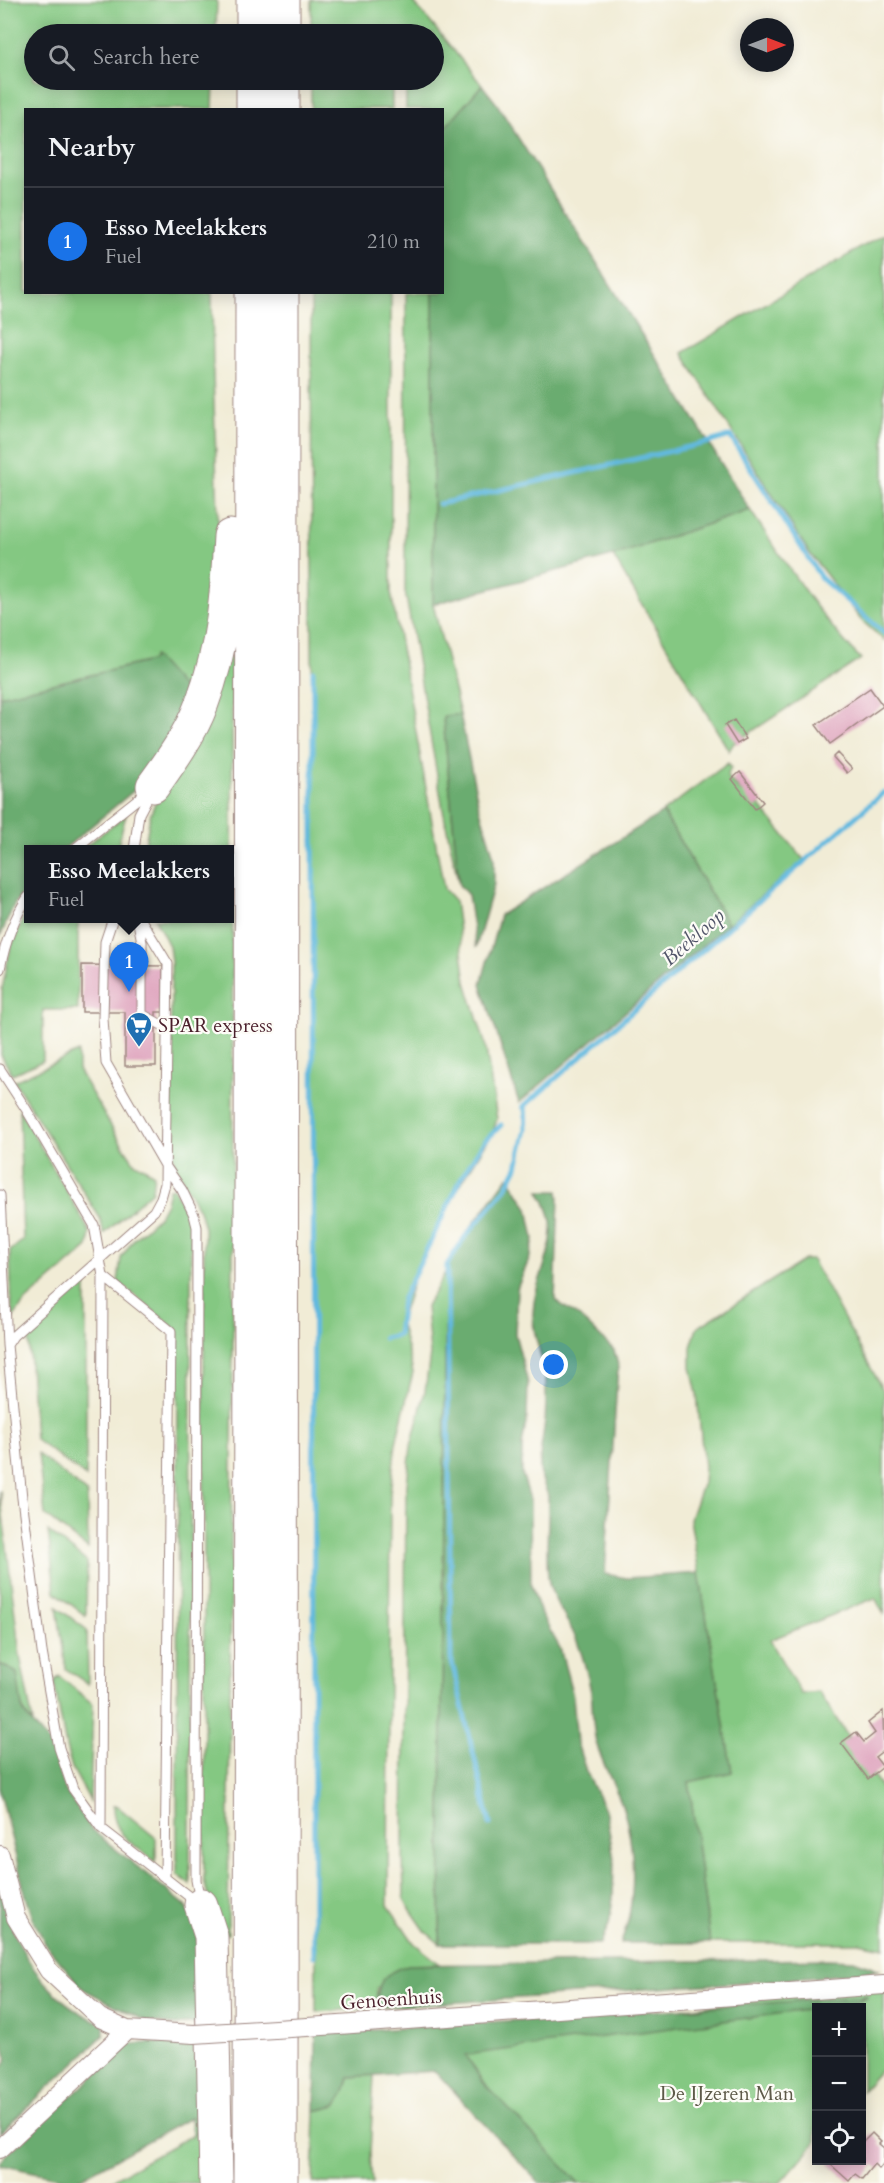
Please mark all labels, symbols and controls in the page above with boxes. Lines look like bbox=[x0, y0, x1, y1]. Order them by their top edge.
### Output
north arrow bbox=[740, 18, 794, 72]
search box bbox=[24, 24, 444, 90]
icon: search bbox=[45, 41, 78, 74]
text: Search here bbox=[93, 42, 200, 72]
text: Nearby bbox=[48, 130, 136, 165]
text: Esso Meelakkers bbox=[105, 213, 267, 243]
text: 1 bbox=[62, 228, 73, 255]
text: 210 m bbox=[367, 228, 420, 255]
text: Fuel bbox=[105, 243, 142, 270]
popup bbox=[24, 845, 234, 923]
text: Esso Meelakkers bbox=[48, 856, 210, 886]
text: Fuel bbox=[48, 886, 84, 913]
water label: Beekloop bbox=[656, 902, 731, 973]
pin: 1 bbox=[110, 942, 148, 992]
supermarket icon: SPAR express bbox=[124, 1010, 154, 1048]
place label: SPAR express bbox=[158, 1012, 273, 1039]
your location bbox=[539, 1350, 568, 1379]
street label: Genoenhuis bbox=[339, 1982, 443, 2017]
map controls bbox=[812, 2003, 866, 2165]
button: + bbox=[812, 2003, 866, 2057]
button: − bbox=[812, 2057, 866, 2111]
park label: De IJzeren Man bbox=[660, 2080, 795, 2107]
button: locate bbox=[812, 2111, 866, 2165]

